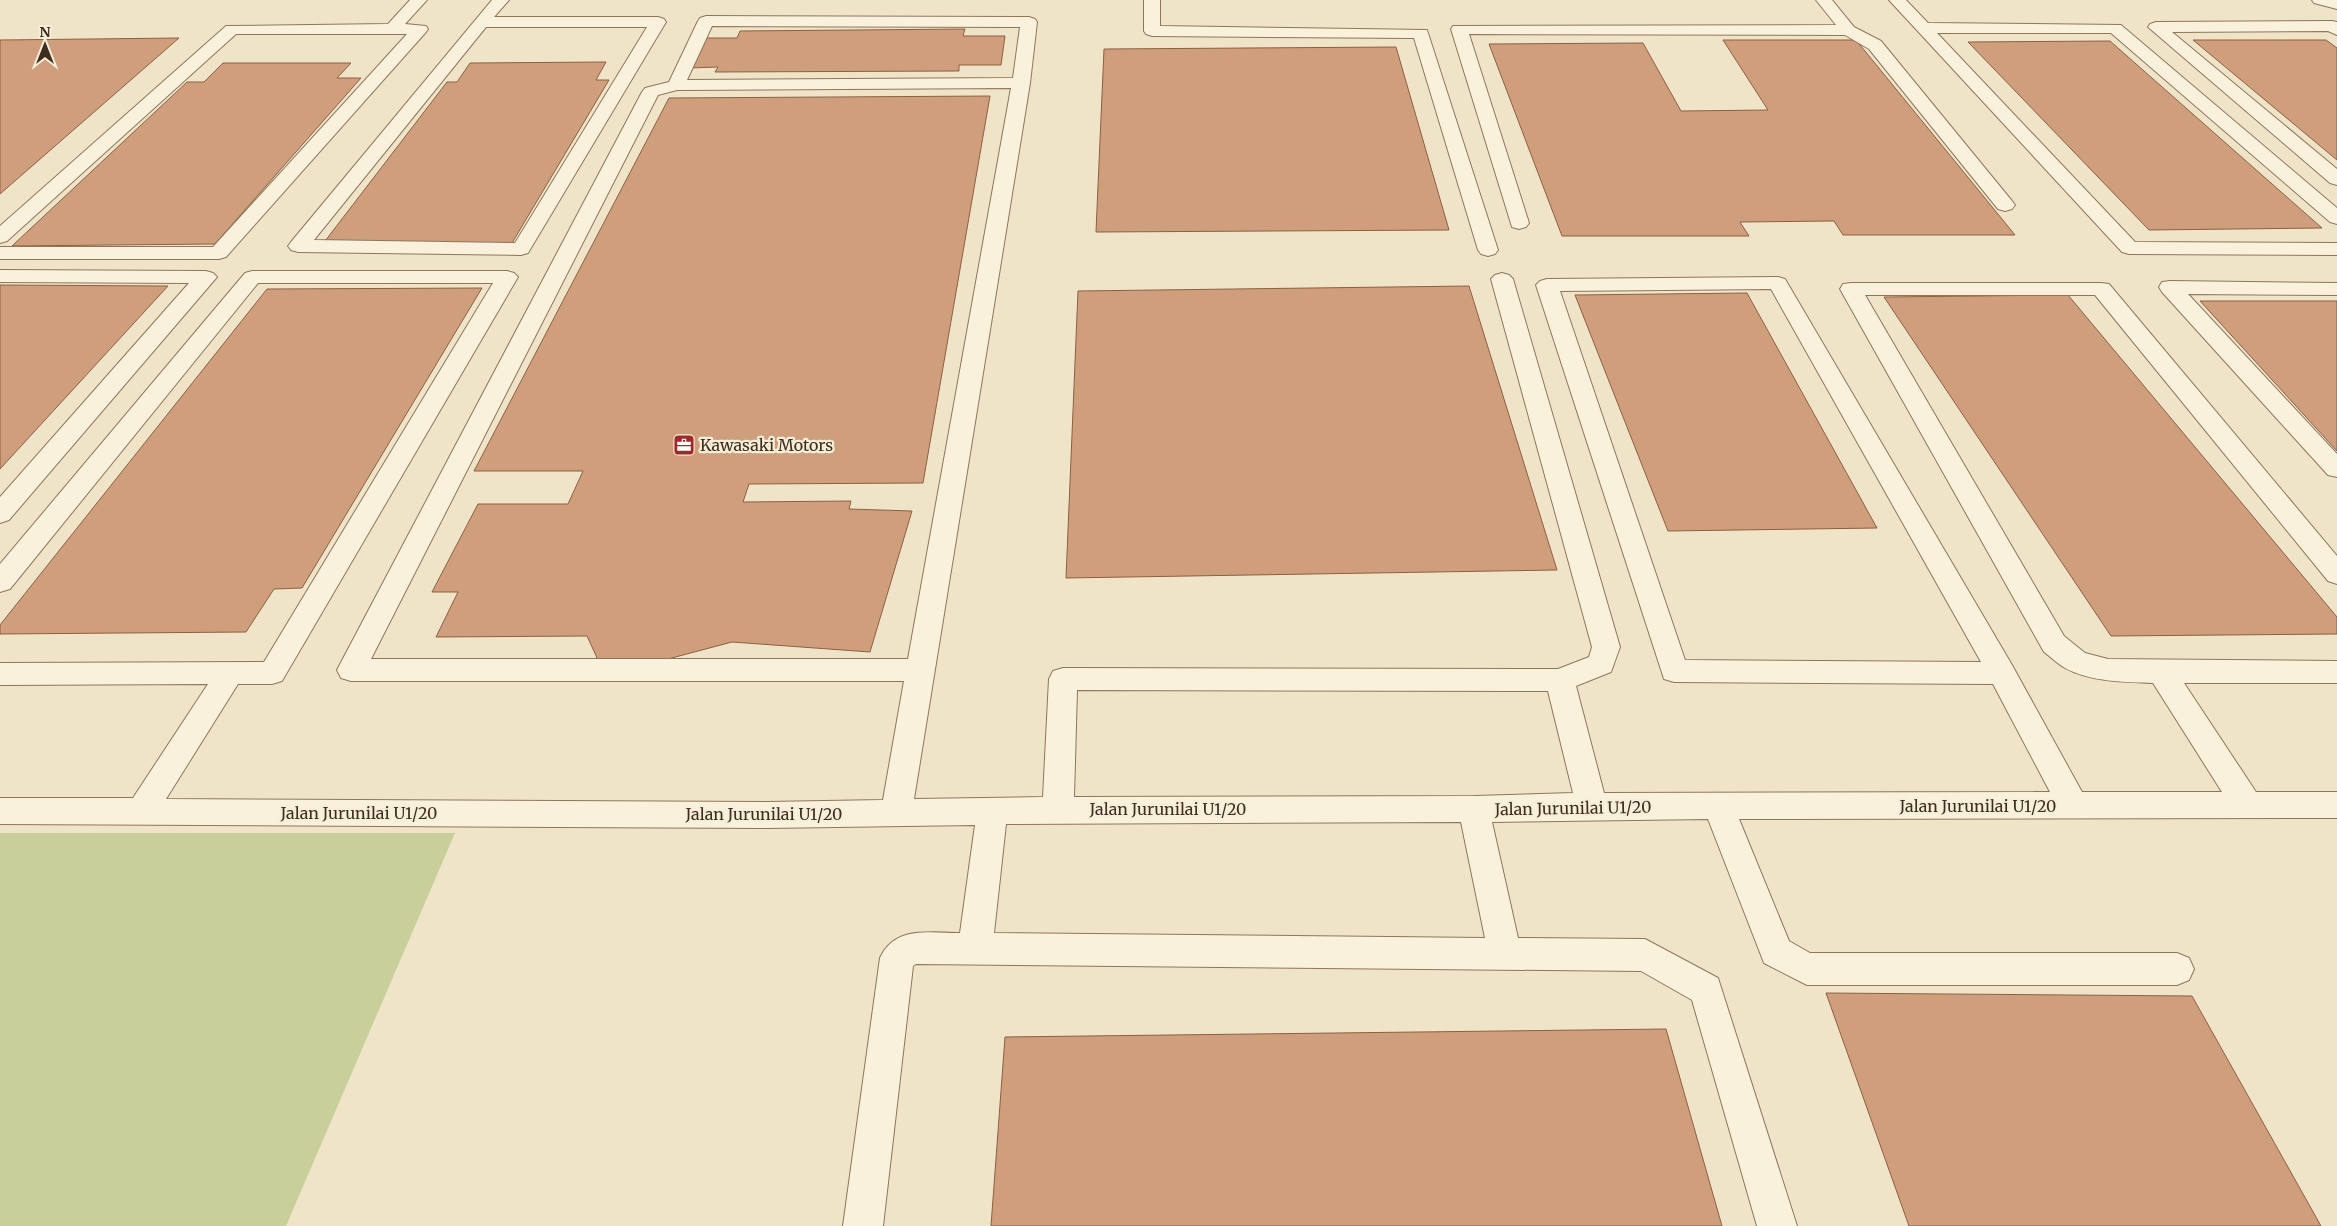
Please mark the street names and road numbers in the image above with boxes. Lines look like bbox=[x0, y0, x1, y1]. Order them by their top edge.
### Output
street label: Jalan Jurunilai U1/20 bbox=[1899, 796, 2056, 816]
street label: Jalan Jurunilai U1/20 bbox=[1493, 797, 1652, 819]
street label: Jalan Jurunilai U1/20 bbox=[1089, 799, 1246, 819]
street label: Jalan Jurunilai U1/20 bbox=[280, 803, 437, 823]
street label: Jalan Jurunilai U1/20 bbox=[685, 804, 842, 824]

